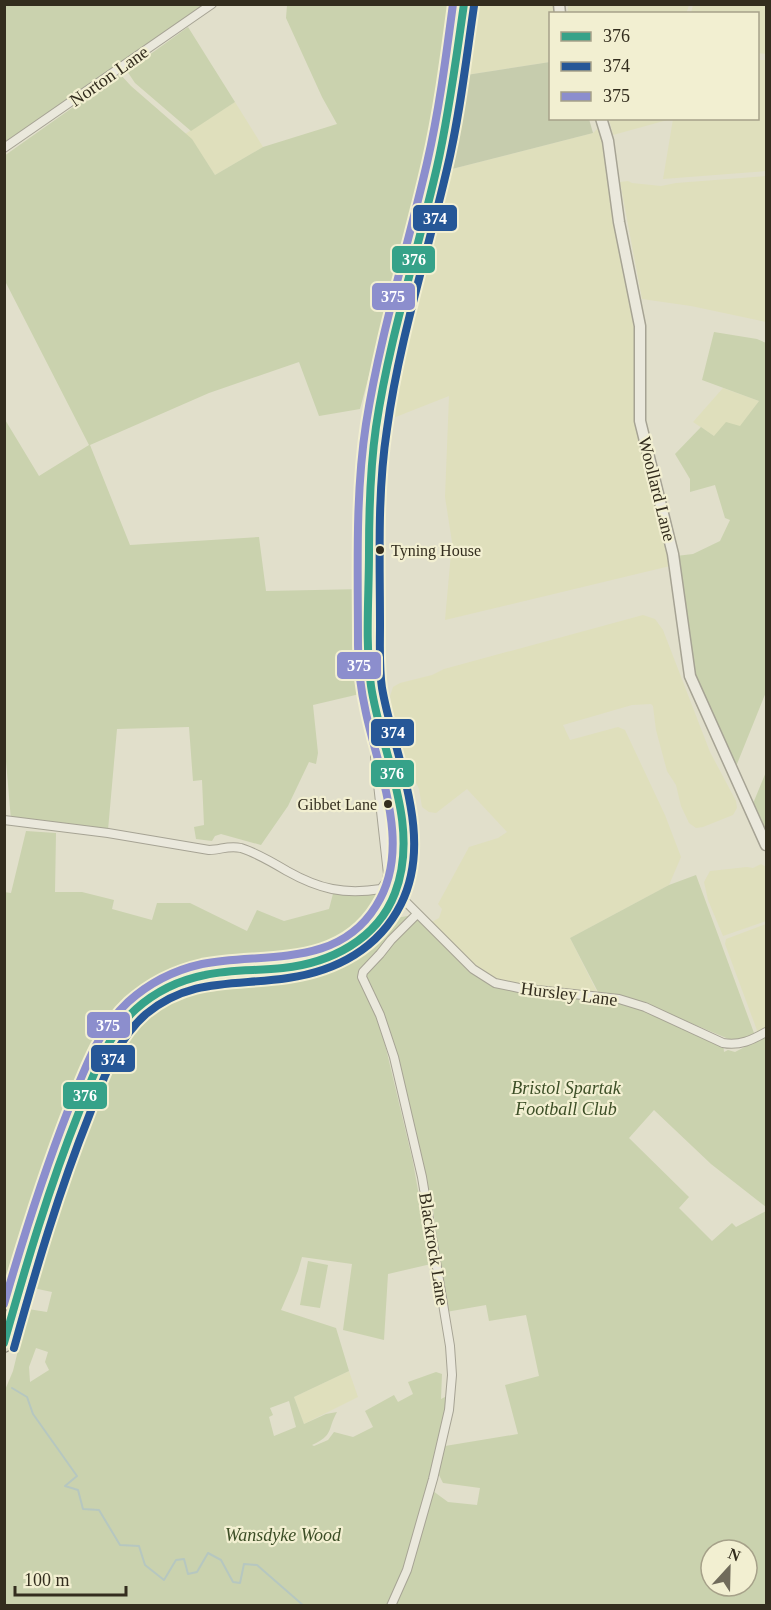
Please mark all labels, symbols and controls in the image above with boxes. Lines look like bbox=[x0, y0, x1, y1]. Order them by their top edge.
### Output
legend bbox=[549, 12, 759, 120]
text: 376 bbox=[603, 26, 630, 46]
street label: Norton Lane bbox=[66, 42, 152, 110]
text: 374 bbox=[603, 56, 630, 76]
text: 375 bbox=[603, 86, 630, 106]
line badge: 374 bbox=[412, 204, 458, 232]
text: 374 bbox=[423, 210, 447, 227]
line badge: 376 bbox=[391, 245, 436, 274]
text: 376 bbox=[402, 251, 426, 268]
line badge: 375 bbox=[371, 282, 416, 311]
text: 375 bbox=[381, 288, 405, 305]
street label: Woollard Lane bbox=[634, 435, 680, 543]
place label: Tyning House bbox=[391, 542, 481, 560]
marker: Tyning House bbox=[374, 544, 386, 556]
line badge: 375 bbox=[336, 651, 382, 680]
text: 375 bbox=[347, 657, 371, 674]
line badge: 374 bbox=[370, 718, 415, 747]
text: 374 bbox=[381, 724, 405, 741]
line badge: 376 bbox=[370, 759, 415, 788]
text: 376 bbox=[380, 765, 404, 782]
place label: Gibbet Lane bbox=[297, 796, 377, 813]
marker: Gibbet Lane bbox=[382, 798, 394, 810]
street label: Hursley Lane bbox=[519, 978, 619, 1010]
line badge: 375 bbox=[86, 1011, 131, 1039]
text: 375 bbox=[96, 1017, 120, 1034]
line badge: 374 bbox=[90, 1044, 136, 1073]
text: 374 bbox=[101, 1051, 125, 1068]
park label: Bristol Spartak Football Club bbox=[511, 1078, 622, 1119]
line badge: 376 bbox=[62, 1081, 108, 1110]
text: 376 bbox=[73, 1087, 97, 1104]
street label: Blackrock Lane bbox=[415, 1191, 453, 1307]
park label: Wansdyke Wood bbox=[225, 1525, 342, 1545]
north arrow bbox=[699, 1538, 759, 1598]
text: N bbox=[726, 1545, 743, 1565]
scale bar bbox=[15, 1559, 126, 1597]
text: 100 m bbox=[24, 1570, 70, 1590]

